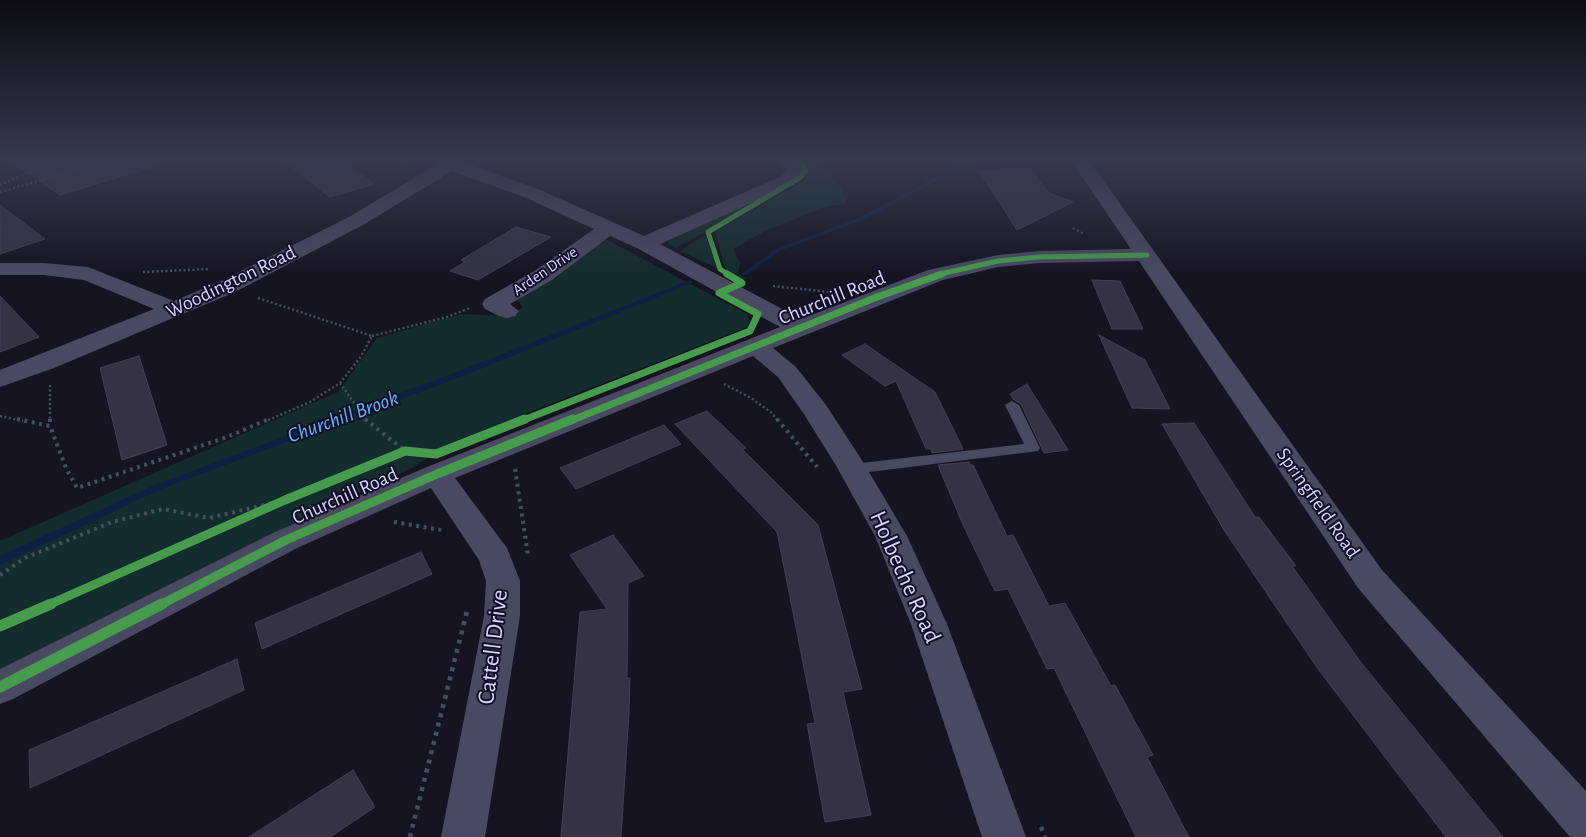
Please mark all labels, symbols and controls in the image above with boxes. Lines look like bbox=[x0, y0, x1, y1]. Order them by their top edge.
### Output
street label: Woodington Road bbox=[162, 240, 300, 324]
street label: Arden Drive bbox=[509, 242, 581, 300]
street label: Churchill Road bbox=[775, 266, 889, 330]
water label: Churchill Brook bbox=[284, 385, 402, 449]
street label: Springfield Road bbox=[1271, 443, 1365, 563]
street label: Churchill Road bbox=[288, 462, 402, 530]
street label: Holbeche Road bbox=[863, 506, 947, 648]
street label: Cattell Drive bbox=[472, 588, 514, 706]

